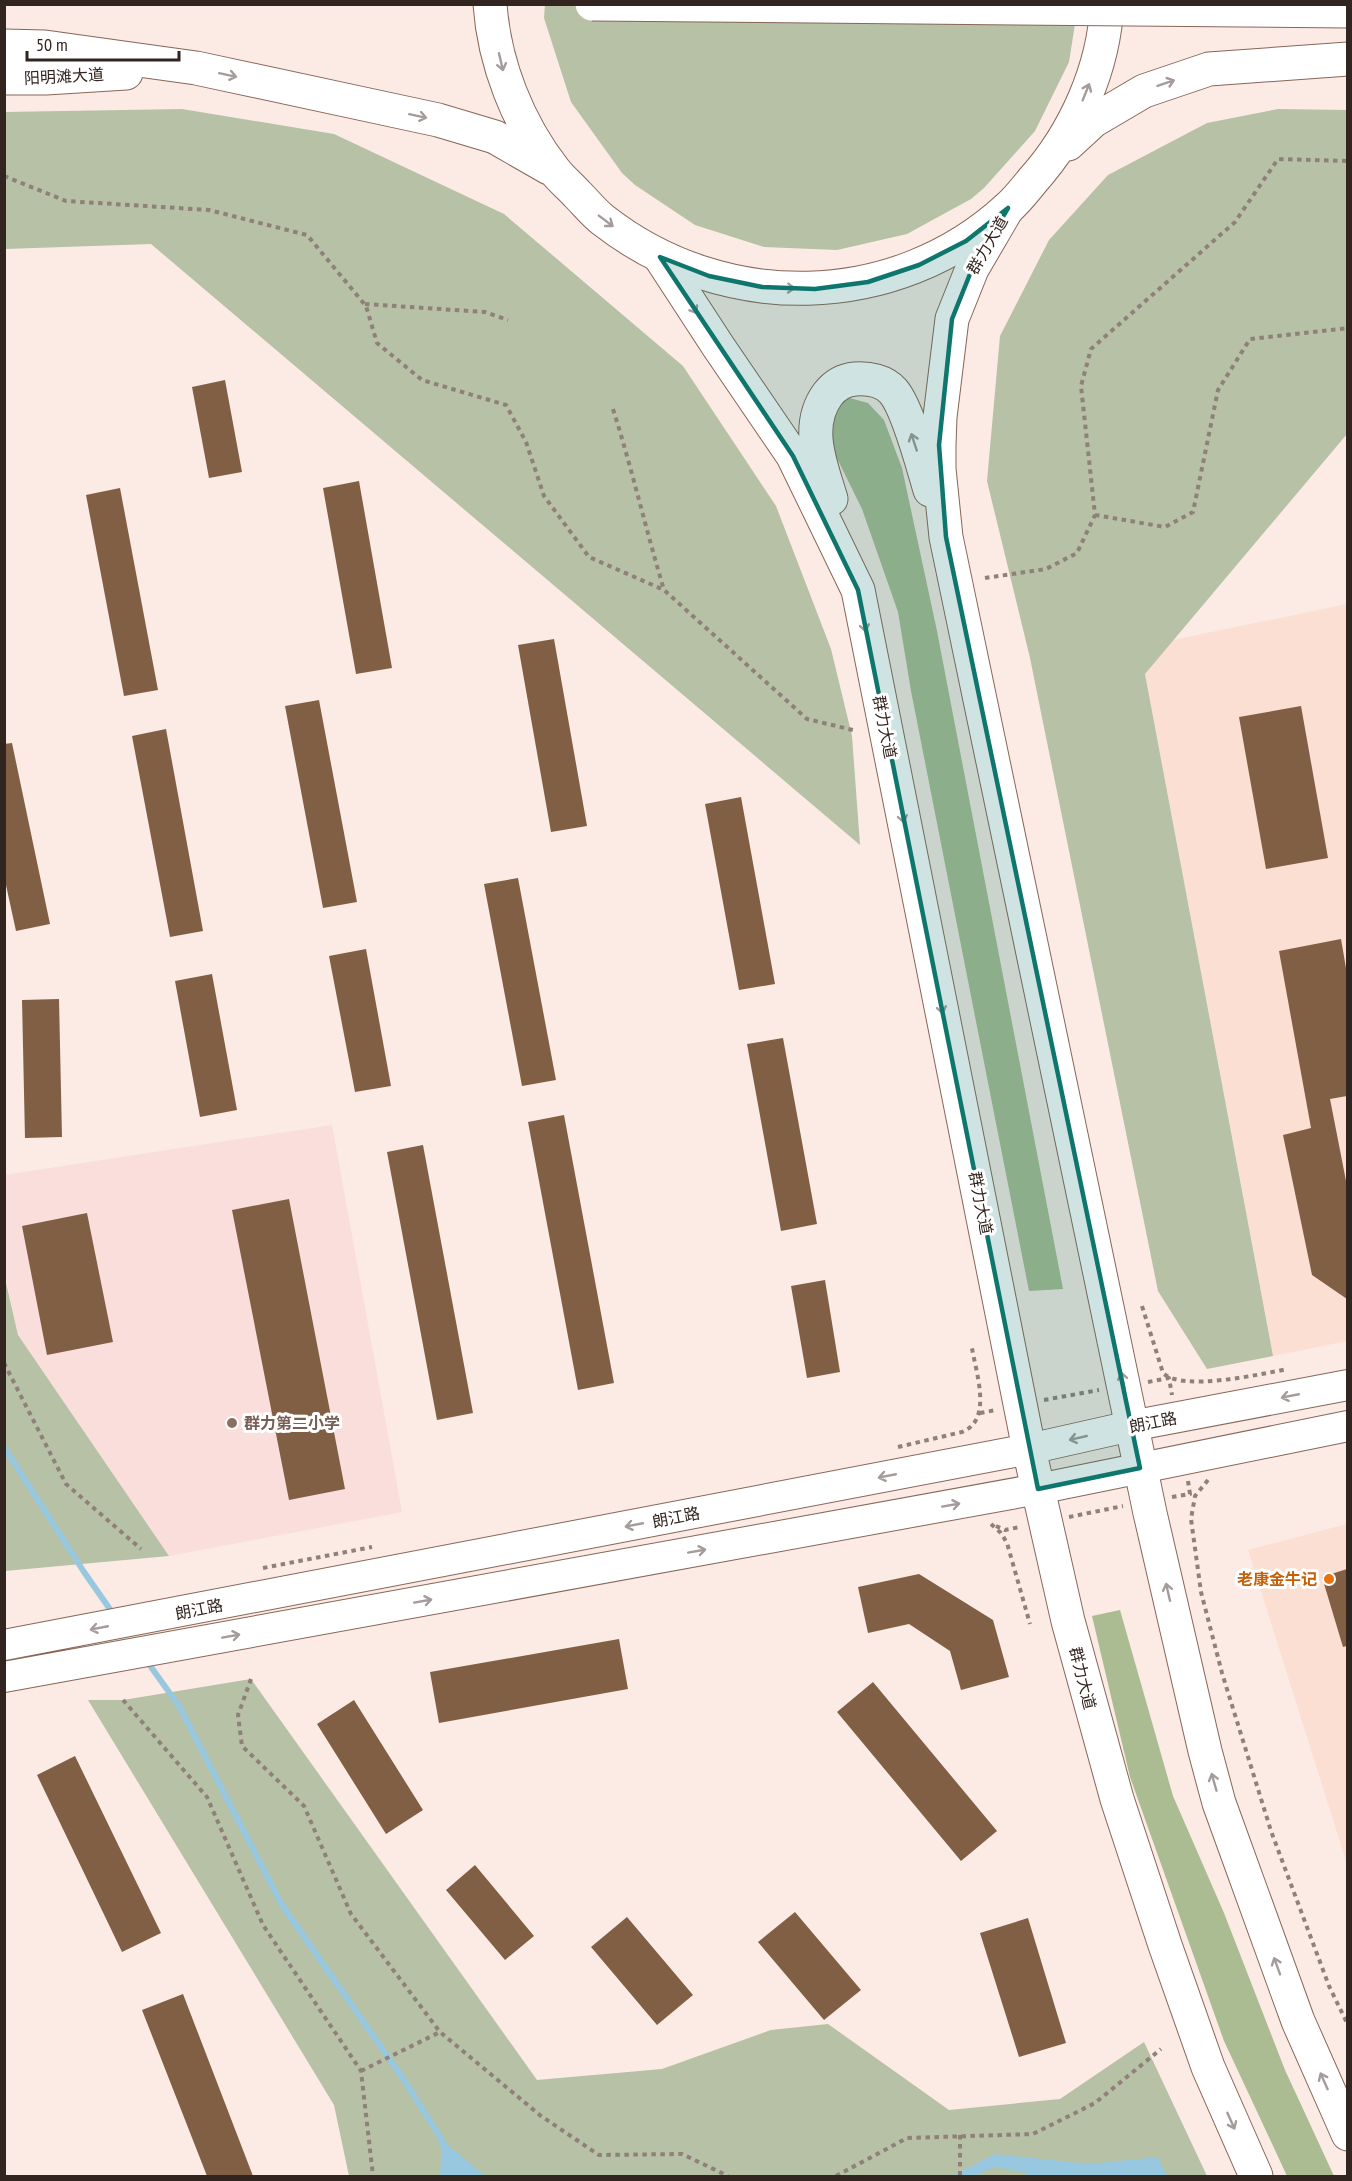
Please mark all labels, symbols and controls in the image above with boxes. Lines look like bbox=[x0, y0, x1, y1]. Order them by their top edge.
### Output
scale bar bbox=[27, 24, 178, 62]
text: 50 m bbox=[36, 33, 68, 56]
one-way arrow bbox=[495, 52, 507, 71]
street label: 阳明滩大道 bbox=[24, 64, 104, 88]
one-way arrow bbox=[217, 70, 237, 81]
one-way arrow bbox=[1156, 77, 1175, 88]
one-way arrow bbox=[1082, 83, 1093, 102]
one-way arrow bbox=[408, 110, 427, 122]
street label: 群力大道 bbox=[962, 212, 1012, 278]
one-way arrow bbox=[598, 215, 614, 228]
one-way arrow bbox=[775, 283, 795, 294]
one-way arrow bbox=[686, 297, 698, 314]
one-way arrow bbox=[908, 433, 919, 452]
one-way arrow bbox=[859, 612, 870, 632]
street label: 群力大道 bbox=[869, 694, 901, 760]
one-way arrow bbox=[897, 803, 908, 823]
one-way arrow bbox=[936, 995, 947, 1014]
street label: 群力大道 bbox=[965, 1170, 997, 1236]
one-way arrow bbox=[1116, 1372, 1128, 1391]
one-way arrow bbox=[1281, 1391, 1300, 1402]
street label: 朗江路 bbox=[1128, 1408, 1178, 1436]
place label: 群力第二小学 bbox=[244, 1413, 340, 1433]
marker: 群力第二小学 bbox=[225, 1416, 239, 1430]
one-way arrow bbox=[1069, 1433, 1088, 1444]
one-way arrow bbox=[878, 1471, 897, 1482]
one-way arrow bbox=[941, 1499, 960, 1510]
street label: 朗江路 bbox=[651, 1503, 701, 1531]
one-way arrow bbox=[624, 1520, 644, 1531]
one-way arrow bbox=[687, 1545, 707, 1556]
place label: 老康金牛记 bbox=[1237, 1569, 1317, 1589]
marker: 老康金牛记 bbox=[1322, 1572, 1336, 1586]
one-way arrow bbox=[1162, 1583, 1173, 1602]
street label: 朗江路 bbox=[174, 1595, 224, 1623]
one-way arrow bbox=[413, 1595, 432, 1606]
one-way arrow bbox=[89, 1623, 109, 1634]
one-way arrow bbox=[221, 1630, 240, 1641]
street label: 群力大道 bbox=[1066, 1645, 1100, 1711]
one-way arrow bbox=[1207, 1773, 1219, 1792]
one-way arrow bbox=[1271, 1957, 1282, 1976]
one-way arrow bbox=[1318, 2072, 1329, 2090]
one-way arrow bbox=[1226, 2111, 1238, 2129]

